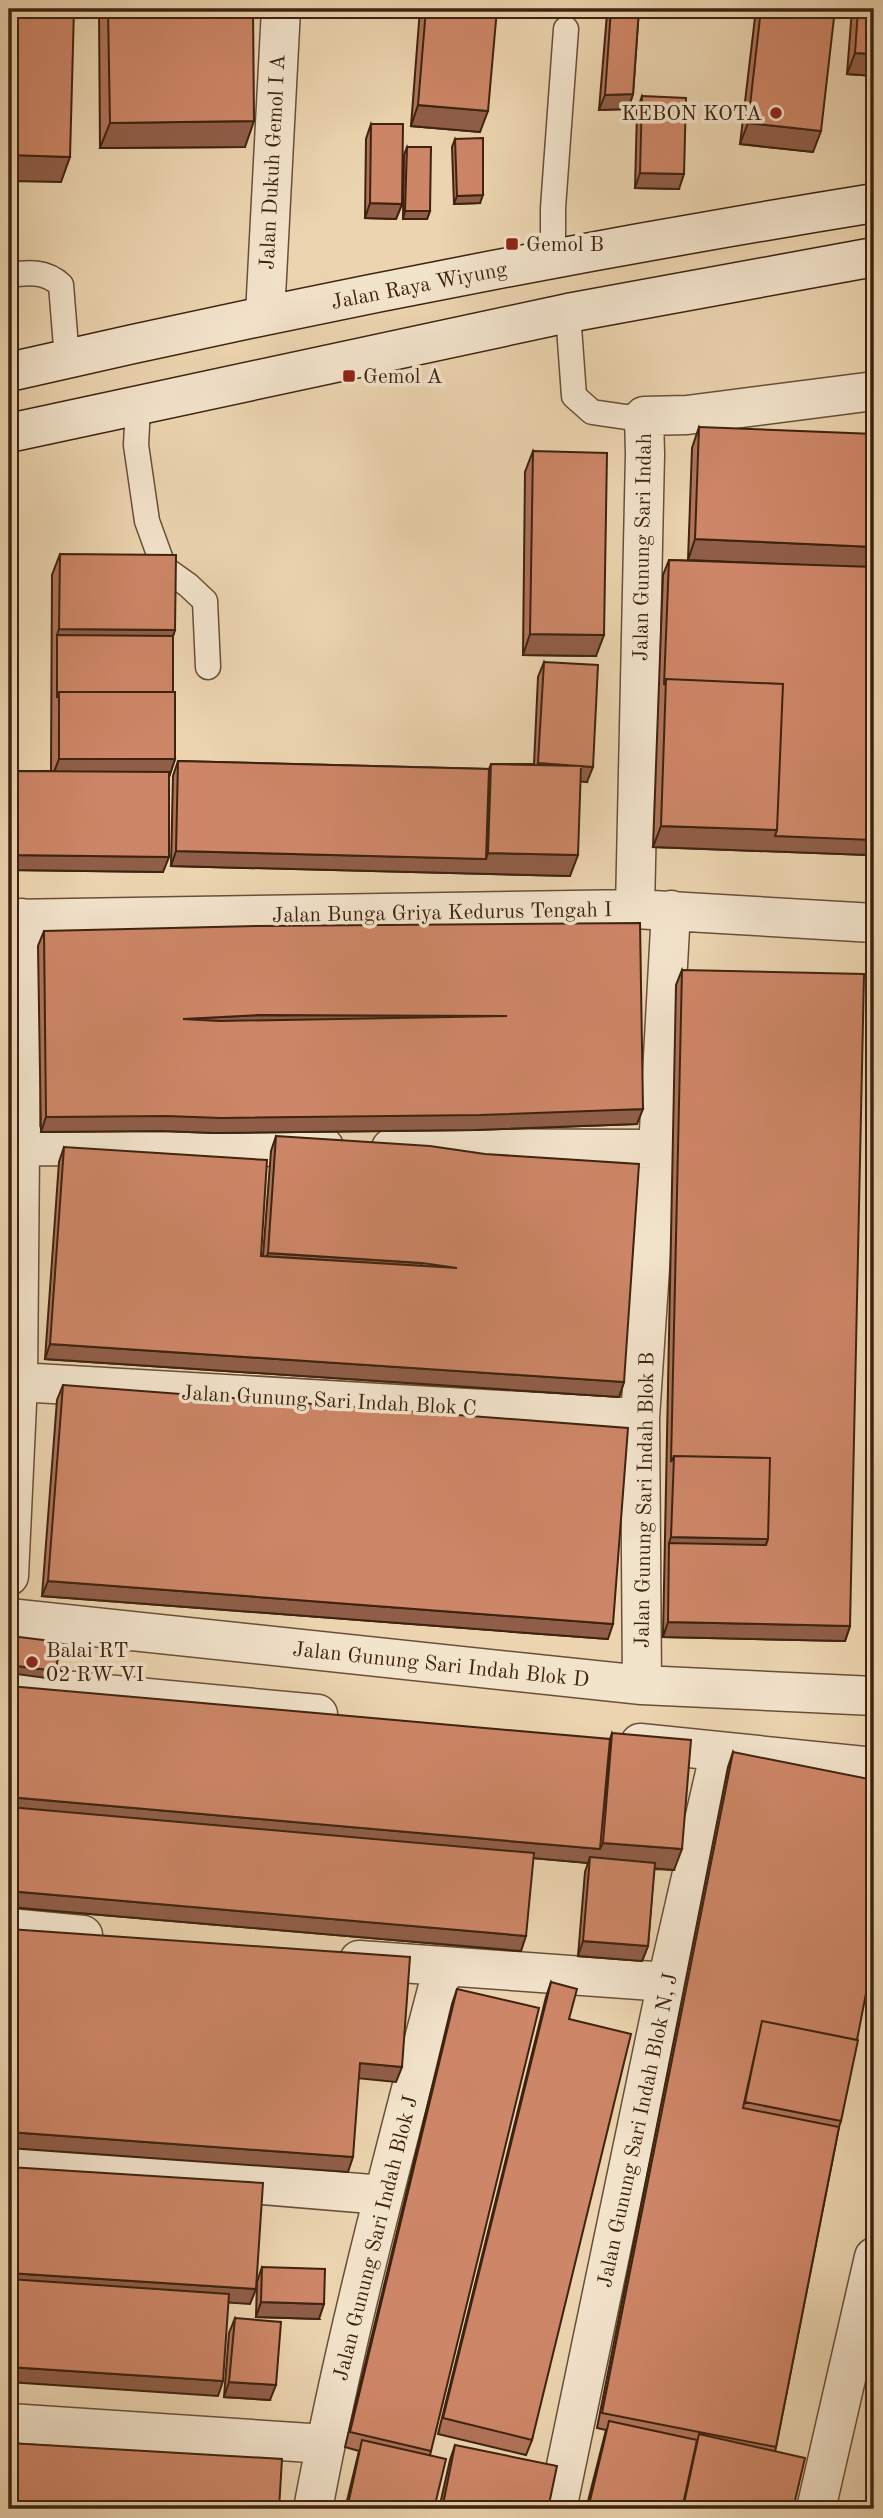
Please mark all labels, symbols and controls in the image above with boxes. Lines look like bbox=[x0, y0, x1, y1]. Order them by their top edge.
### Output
street label: Jalan Dukuh Gemol I A bbox=[257, 54, 290, 270]
place label: KEBON KOTA bbox=[621, 104, 762, 125]
marker: KEBON KOTA bbox=[768, 105, 784, 121]
place label: Gemol B bbox=[526, 235, 604, 256]
marker: Gemol B bbox=[504, 236, 520, 252]
street label: Jalan Raya Wiyung bbox=[329, 259, 510, 314]
place label: Gemol A bbox=[363, 367, 442, 388]
marker: Gemol A bbox=[341, 368, 357, 384]
street label: Jalan Gunung Sari Indah bbox=[631, 433, 656, 661]
street label: Jalan Bunga Griya Kedurus Tengah I bbox=[272, 900, 612, 927]
street label: Jalan Gunung Sari Indah Blok B bbox=[632, 1352, 659, 1648]
street label: Jalan Gunung Sari Indah Blok C bbox=[181, 1383, 477, 1420]
street label: Jalan Gunung Sari Indah Blok D bbox=[292, 1639, 590, 1692]
place label: Balai RT 02 RW VI bbox=[46, 1641, 144, 1686]
marker: Balai RT 02 RW VI bbox=[24, 1654, 40, 1670]
street label: Jalan Gunung Sari Indah Blok N, J bbox=[595, 1971, 682, 2289]
street label: Jalan Gunung Sari Indah Blok J bbox=[331, 2094, 422, 2383]

